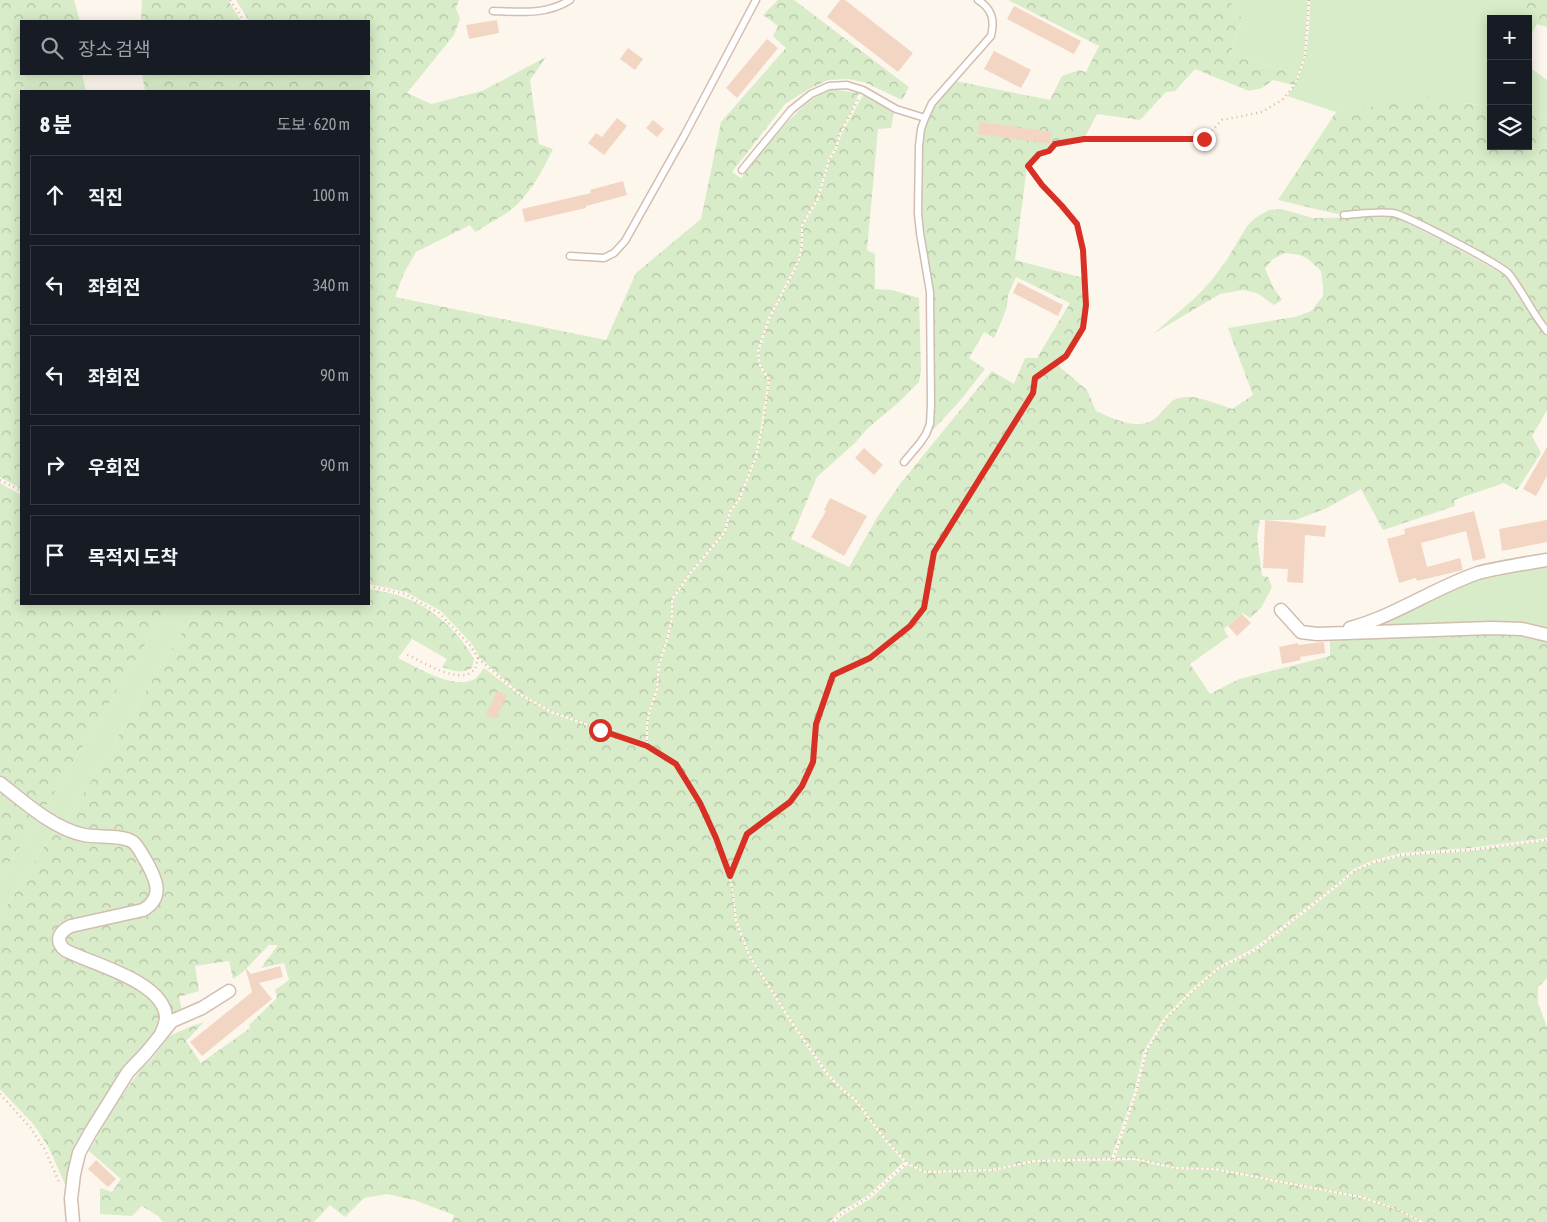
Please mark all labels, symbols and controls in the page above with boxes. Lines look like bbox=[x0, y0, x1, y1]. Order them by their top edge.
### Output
map controls bbox=[1487, 15, 1532, 150]
button: + bbox=[1487, 15, 1532, 60]
search box bbox=[20, 20, 370, 75]
icon: search bbox=[38, 34, 66, 62]
text: 장소 검색 bbox=[78, 38, 151, 60]
button: − bbox=[1487, 60, 1532, 105]
button: layers bbox=[1487, 105, 1532, 150]
text: 8 분 bbox=[40, 112, 72, 136]
text: 도보 · 620 m bbox=[276, 115, 350, 133]
route end bbox=[1193, 128, 1216, 151]
icon: ahead bbox=[41, 181, 69, 209]
text: 직진 bbox=[88, 186, 123, 208]
text: 100 m bbox=[313, 186, 349, 204]
icon: left bbox=[41, 271, 69, 299]
text: 좌회전 bbox=[88, 276, 140, 298]
text: 340 m bbox=[313, 276, 349, 294]
icon: left bbox=[41, 361, 69, 389]
text: 좌회전 bbox=[88, 366, 140, 388]
text: 90 m bbox=[320, 366, 349, 384]
icon: right bbox=[41, 451, 69, 479]
text: 우회전 bbox=[88, 456, 140, 478]
text: 90 m bbox=[320, 456, 349, 474]
icon: arrive bbox=[41, 541, 69, 569]
text: 목적지 도착 bbox=[88, 546, 178, 568]
route start bbox=[589, 719, 612, 742]

